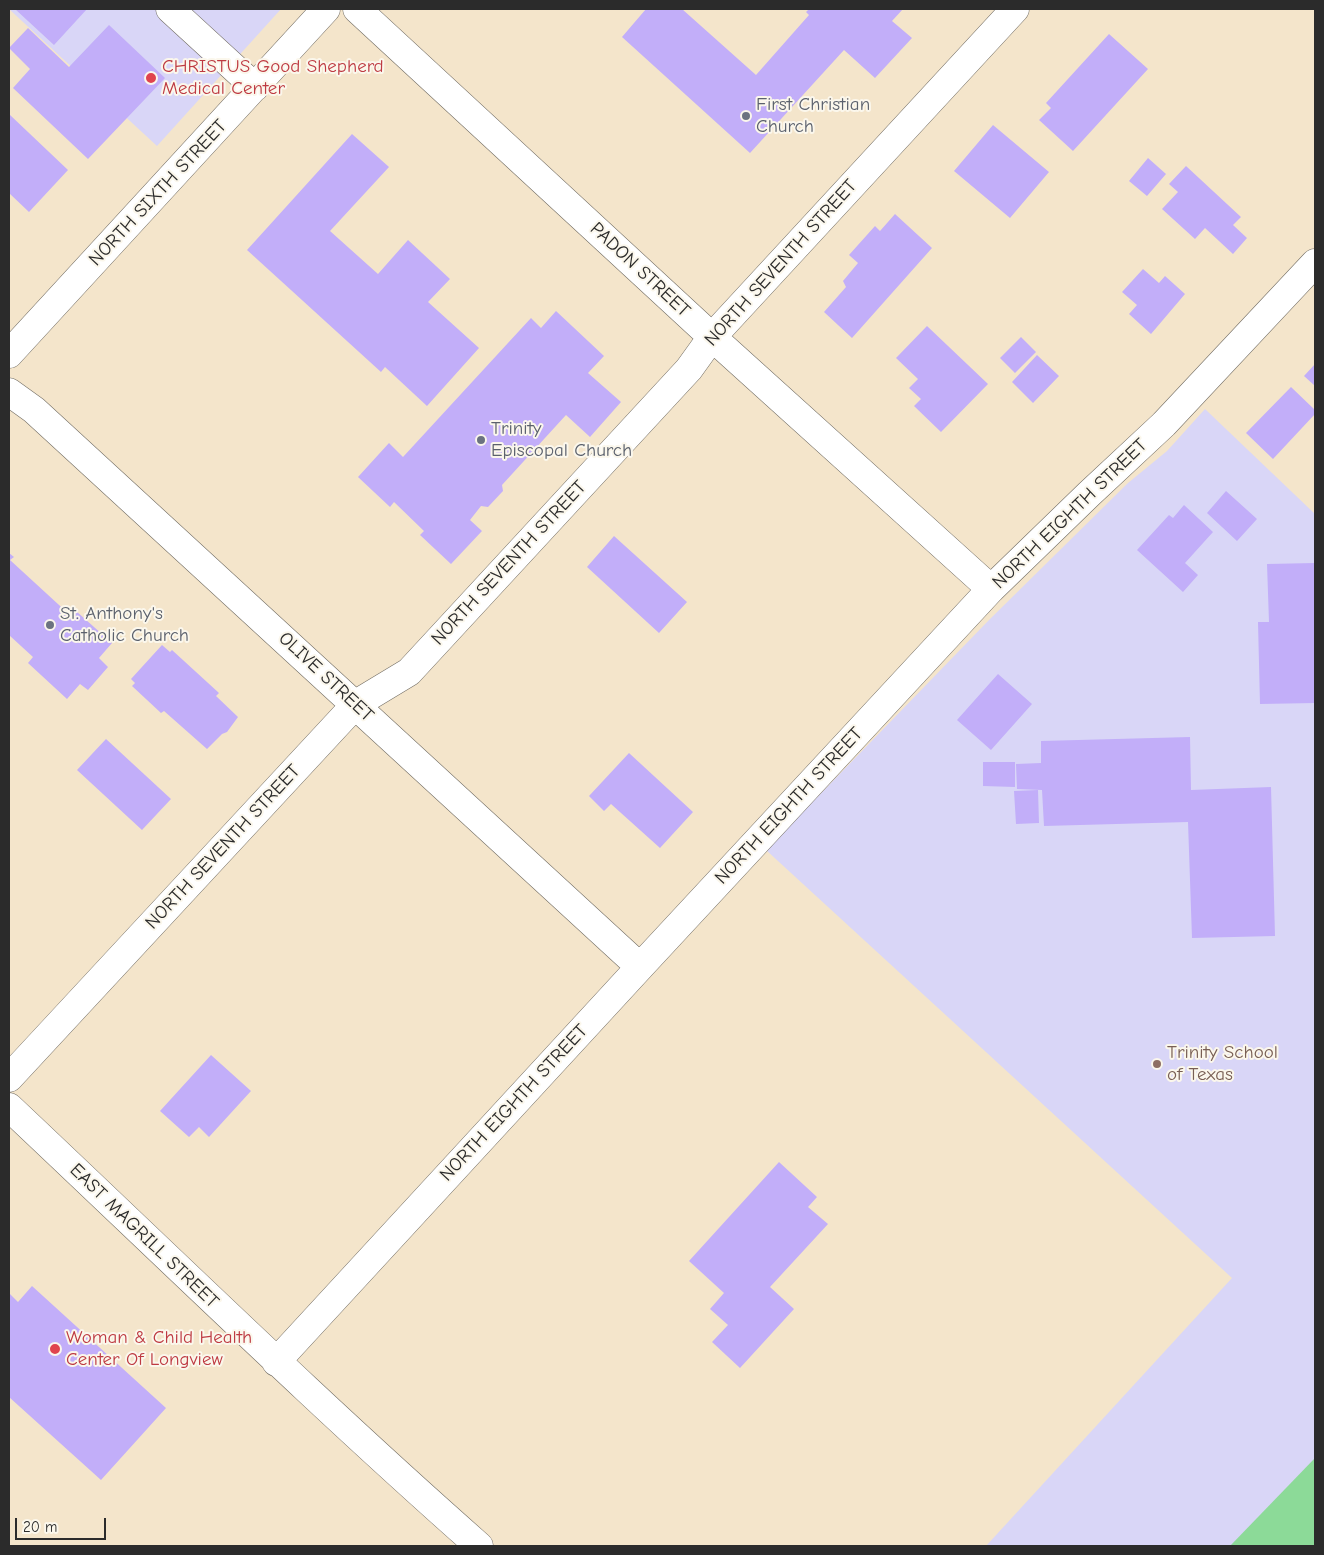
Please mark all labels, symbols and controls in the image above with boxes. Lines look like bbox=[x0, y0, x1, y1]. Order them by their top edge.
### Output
place label: CHRISTUS Good Shepherd Medical Center bbox=[162, 56, 384, 100]
marker: CHRISTUS Good Shepherd Medical Center bbox=[144, 71, 158, 85]
place label: First Christian Church bbox=[756, 94, 870, 138]
marker: First Christian Church bbox=[740, 110, 752, 122]
street label: NORTH SIXTH STREET bbox=[84, 115, 232, 271]
street label: NORTH SEVENTH STREET bbox=[700, 175, 862, 351]
street label: PADON STREET bbox=[585, 218, 695, 322]
place label: Trinity Episcopal Church bbox=[491, 418, 632, 462]
marker: Trinity Episcopal Church bbox=[475, 434, 487, 446]
street label: NORTH EIGHTH STREET bbox=[988, 434, 1152, 594]
street label: NORTH SEVENTH STREET bbox=[427, 476, 591, 650]
place label: St. Anthony's Catholic Church bbox=[60, 603, 189, 647]
marker: St. Anthony's Catholic Church bbox=[44, 619, 56, 631]
street label: OLIVE STREET bbox=[274, 627, 378, 727]
street label: NORTH EIGHTH STREET bbox=[710, 723, 868, 889]
street label: NORTH SEVENTH STREET bbox=[141, 760, 305, 934]
street label: NORTH EIGHTH STREET bbox=[435, 1020, 593, 1186]
place label: Trinity School of Texas bbox=[1167, 1042, 1278, 1086]
marker: Trinity School of Texas bbox=[1151, 1058, 1163, 1070]
street label: EAST MAGRILL STREET bbox=[65, 1159, 223, 1313]
place label: Woman & Child Health Center Of Longview bbox=[66, 1327, 252, 1371]
marker: Woman & Child Health Center Of Longview bbox=[48, 1342, 62, 1356]
scale bar bbox=[18, 1508, 109, 1540]
text: 20 m bbox=[23, 1518, 57, 1536]

